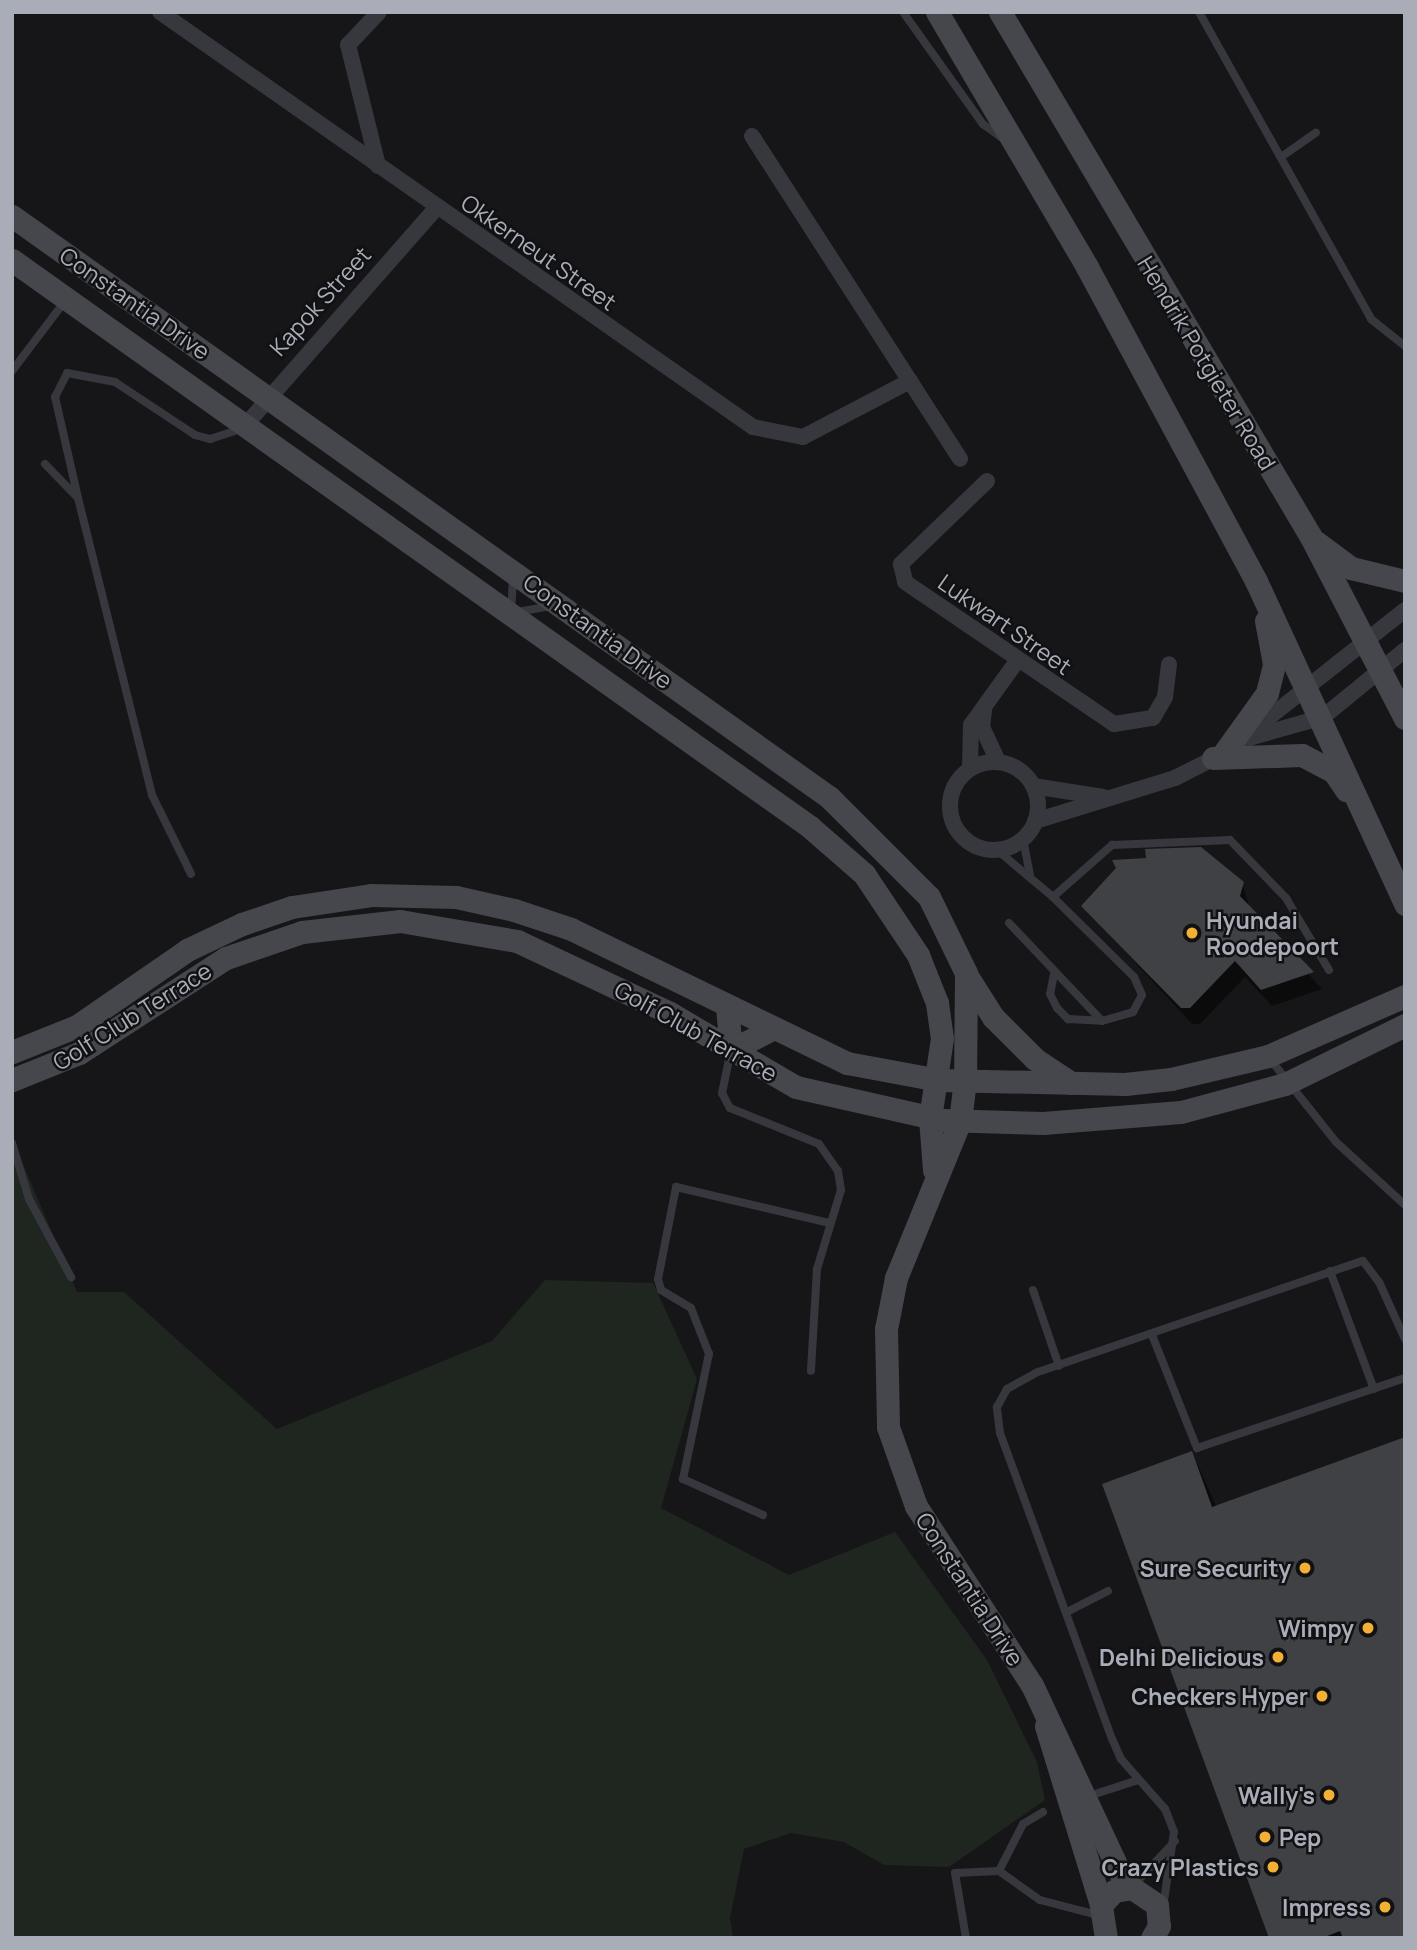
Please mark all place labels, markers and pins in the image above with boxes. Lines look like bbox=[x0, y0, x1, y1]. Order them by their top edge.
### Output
place label: Hyundai Roodepoort bbox=[1206, 906, 1339, 960]
marker: Hyundai Roodepoort bbox=[1184, 925, 1200, 941]
place label: Sure Security bbox=[1139, 1554, 1291, 1582]
marker: Sure Security bbox=[1297, 1560, 1313, 1576]
place label: Wimpy bbox=[1278, 1614, 1354, 1642]
marker: Wimpy bbox=[1360, 1620, 1376, 1636]
place label: Delhi Delicious bbox=[1099, 1643, 1264, 1671]
marker: Delhi Delicious bbox=[1270, 1649, 1286, 1665]
place label: Checkers Hyper bbox=[1131, 1682, 1308, 1710]
marker: Checkers Hyper bbox=[1314, 1688, 1330, 1704]
place label: Wally's bbox=[1238, 1781, 1315, 1809]
marker: Wally's bbox=[1321, 1787, 1337, 1803]
place label: Pep bbox=[1279, 1823, 1321, 1851]
marker: Pep bbox=[1257, 1829, 1273, 1845]
place label: Crazy Plastics bbox=[1101, 1853, 1259, 1881]
marker: Crazy Plastics bbox=[1265, 1859, 1281, 1875]
place label: Impress bbox=[1282, 1893, 1371, 1921]
marker: Impress bbox=[1377, 1899, 1393, 1915]

